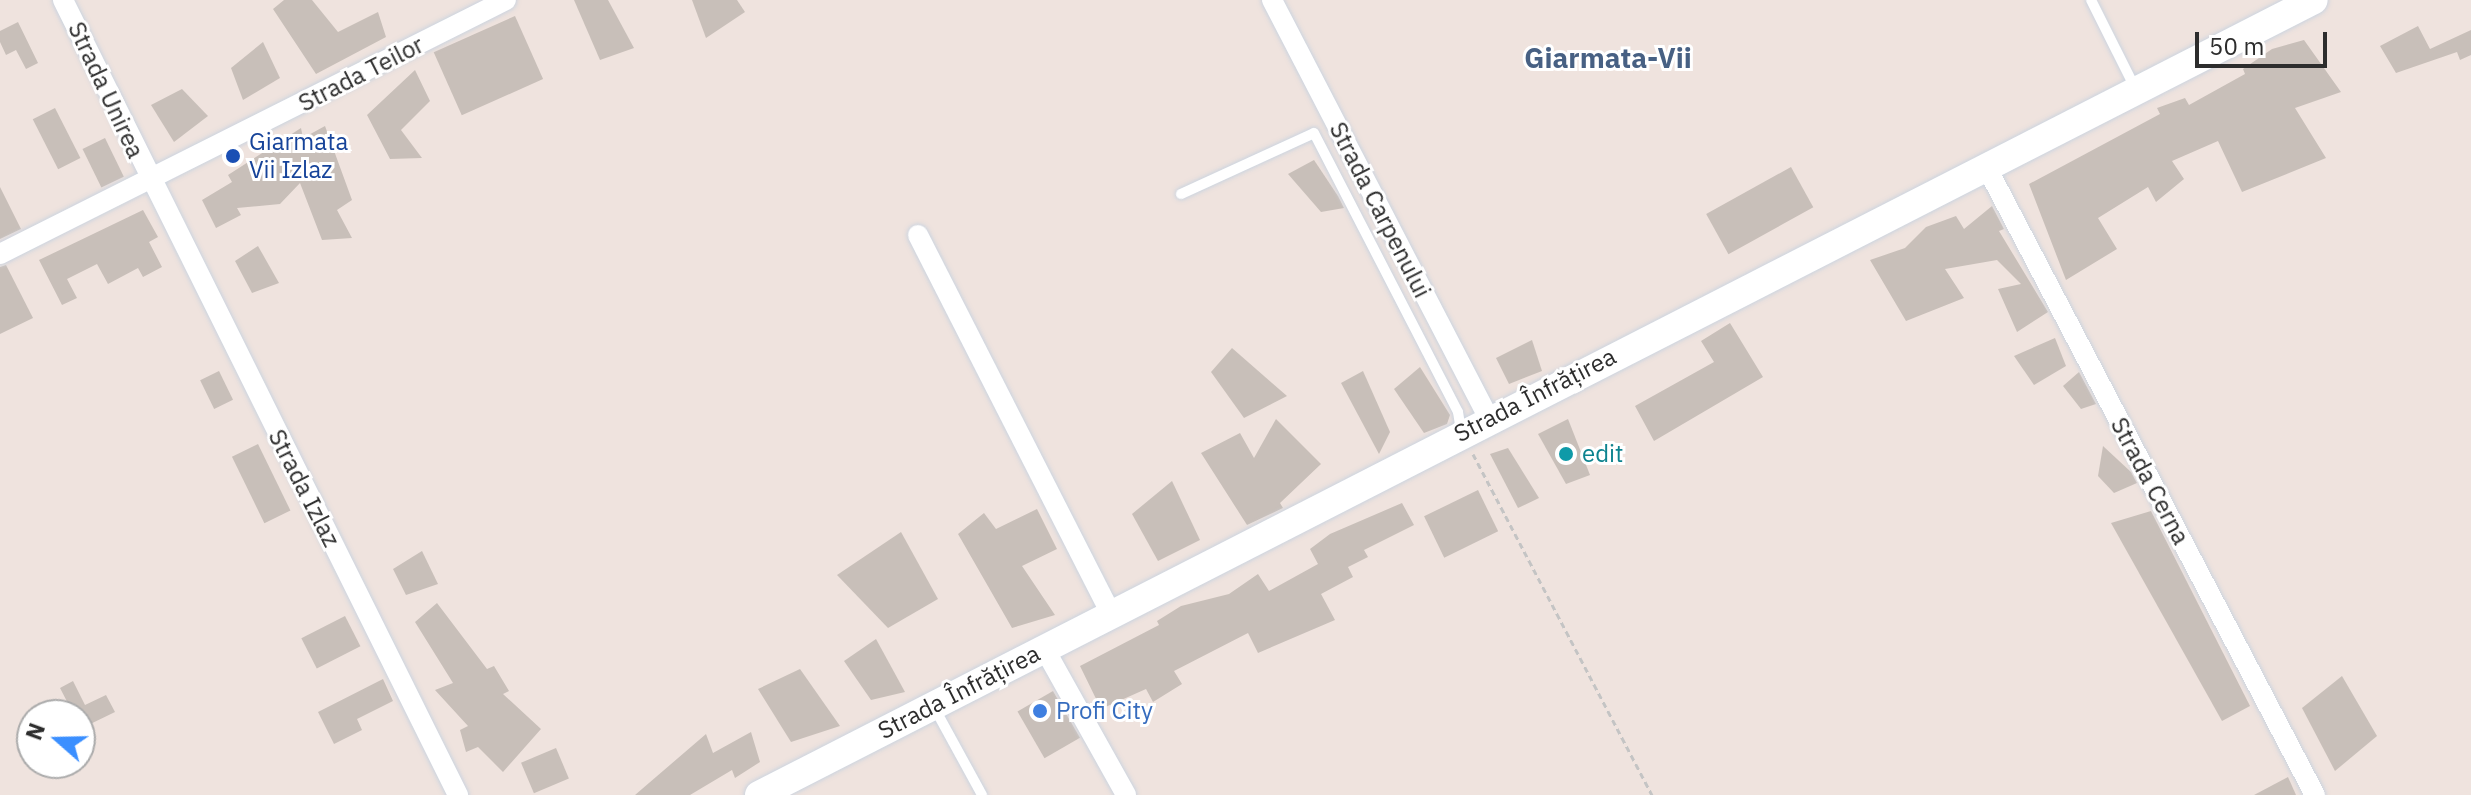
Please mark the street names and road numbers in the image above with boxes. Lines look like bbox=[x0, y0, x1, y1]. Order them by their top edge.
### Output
street label: Strada Unirea bbox=[62, 17, 150, 163]
street label: Strada Teilor bbox=[294, 30, 428, 118]
street label: Strada Carpenului bbox=[1323, 117, 1437, 303]
street label: Strada Înfrățirea bbox=[1449, 342, 1621, 448]
street label: Strada Cerna bbox=[2105, 413, 2195, 549]
street label: Strada Izlaz bbox=[262, 425, 346, 551]
street label: Strada Înfrățirea bbox=[873, 639, 1045, 745]

